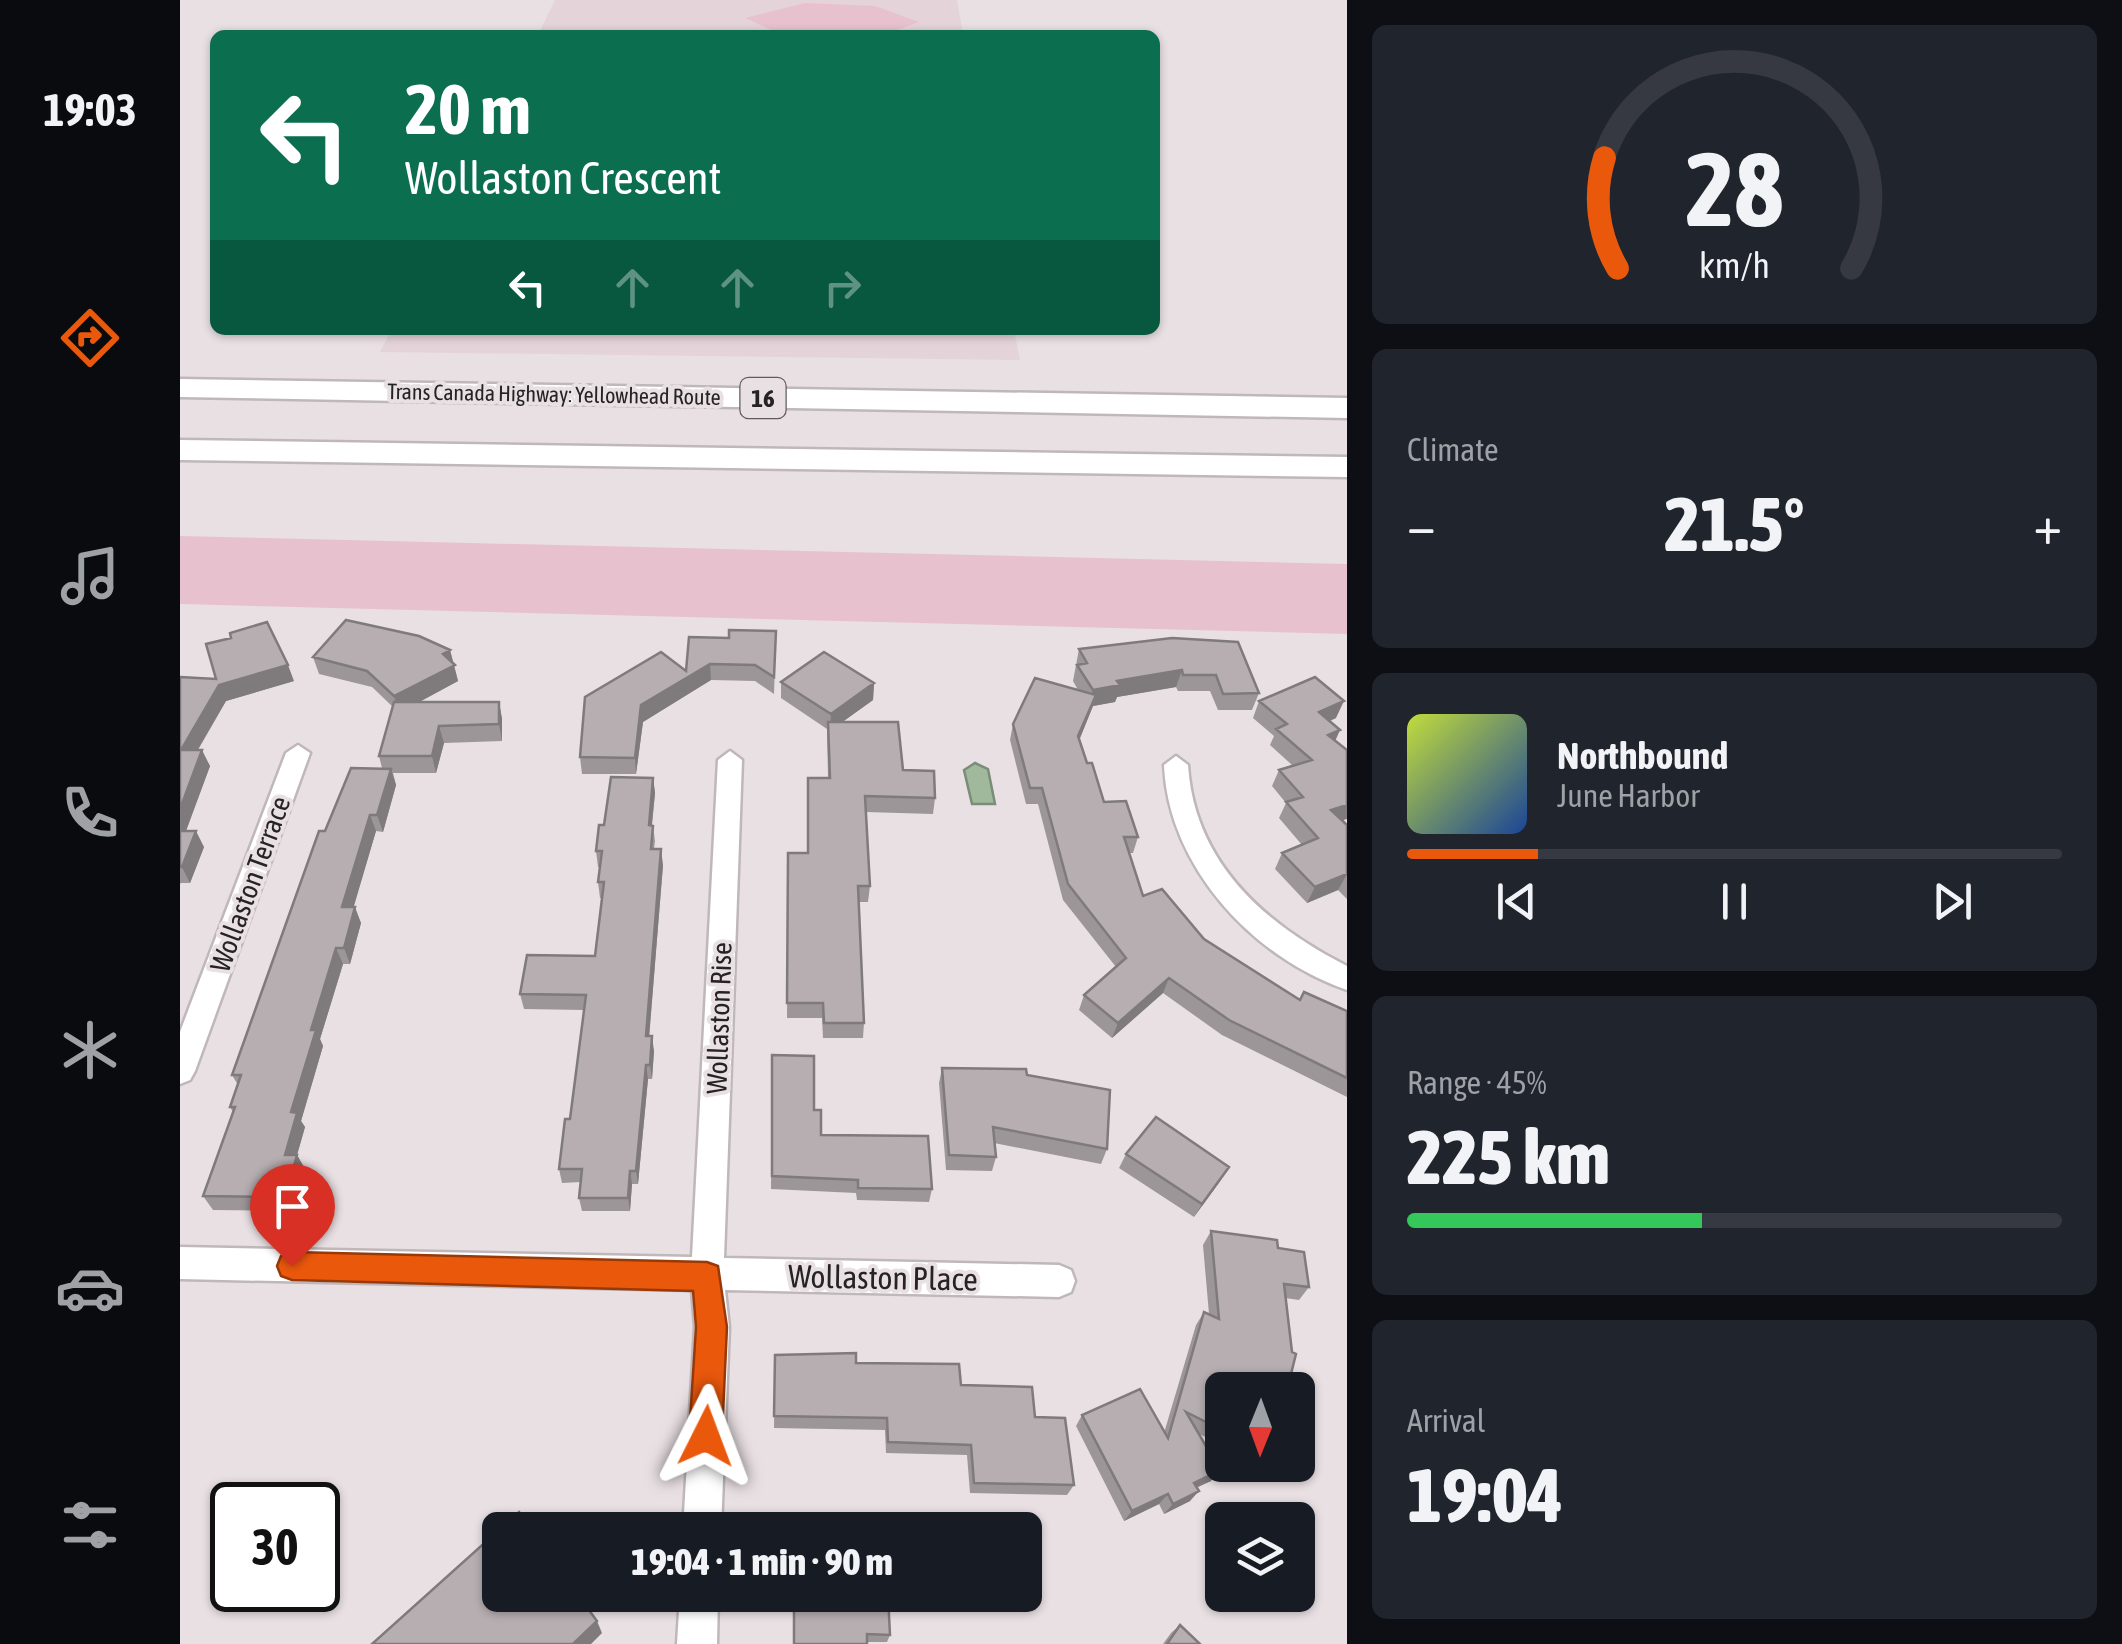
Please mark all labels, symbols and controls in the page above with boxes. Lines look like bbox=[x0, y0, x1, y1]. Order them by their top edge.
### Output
text: 20 m bbox=[405, 69, 531, 149]
icon: left bbox=[240, 70, 370, 200]
text: 19:03 bbox=[43, 84, 137, 136]
text: 28 bbox=[1686, 129, 1783, 248]
text: Wollaston Crescent bbox=[405, 152, 721, 204]
text: km/h bbox=[1699, 245, 1770, 286]
icon: left bbox=[500, 260, 555, 315]
icon: ahead bbox=[605, 260, 660, 315]
icon: ahead bbox=[710, 260, 765, 315]
icon: right bbox=[815, 260, 870, 315]
icon: directions bbox=[55, 303, 125, 373]
street label: Trans Canada Highway: Yellowhead Route bbox=[387, 378, 721, 410]
road number: 16 bbox=[740, 378, 786, 418]
text: Climate bbox=[1407, 431, 1499, 468]
text: 21.5° bbox=[1665, 481, 1804, 567]
text: − bbox=[1407, 493, 1436, 556]
text: + bbox=[2033, 493, 2062, 556]
icon: music bbox=[55, 541, 125, 611]
text: Northbound bbox=[1557, 734, 1728, 777]
text: June Harbor bbox=[1557, 777, 1700, 814]
icon: phone bbox=[55, 778, 125, 848]
street label: Wollaston Terrace bbox=[203, 792, 297, 976]
icon: previous bbox=[1489, 874, 1544, 929]
icon: pause bbox=[1707, 874, 1762, 929]
icon: next bbox=[1925, 874, 1980, 929]
street label: Wollaston Rise bbox=[700, 942, 738, 1094]
icon: climate bbox=[55, 1015, 125, 1085]
text: Range · 45% bbox=[1407, 1064, 1547, 1101]
text: 225 km bbox=[1407, 1114, 1610, 1200]
pin bbox=[250, 1164, 335, 1267]
icon: arrive bbox=[265, 1179, 320, 1234]
icon: car bbox=[55, 1253, 125, 1323]
street label: Wollaston Place bbox=[788, 1257, 978, 1298]
north arrow bbox=[1205, 1372, 1315, 1482]
map controls bbox=[1205, 1372, 1315, 1612]
position arrow bbox=[654, 1384, 758, 1488]
text: Arrival bbox=[1407, 1402, 1485, 1439]
text: 19:04 bbox=[1407, 1452, 1563, 1538]
speed limit sign: 30 bbox=[210, 1482, 340, 1612]
icon: filters bbox=[55, 1490, 125, 1560]
button: layers bbox=[1205, 1502, 1315, 1612]
text: 19:04 · 1 min · 90 m bbox=[631, 1540, 893, 1583]

